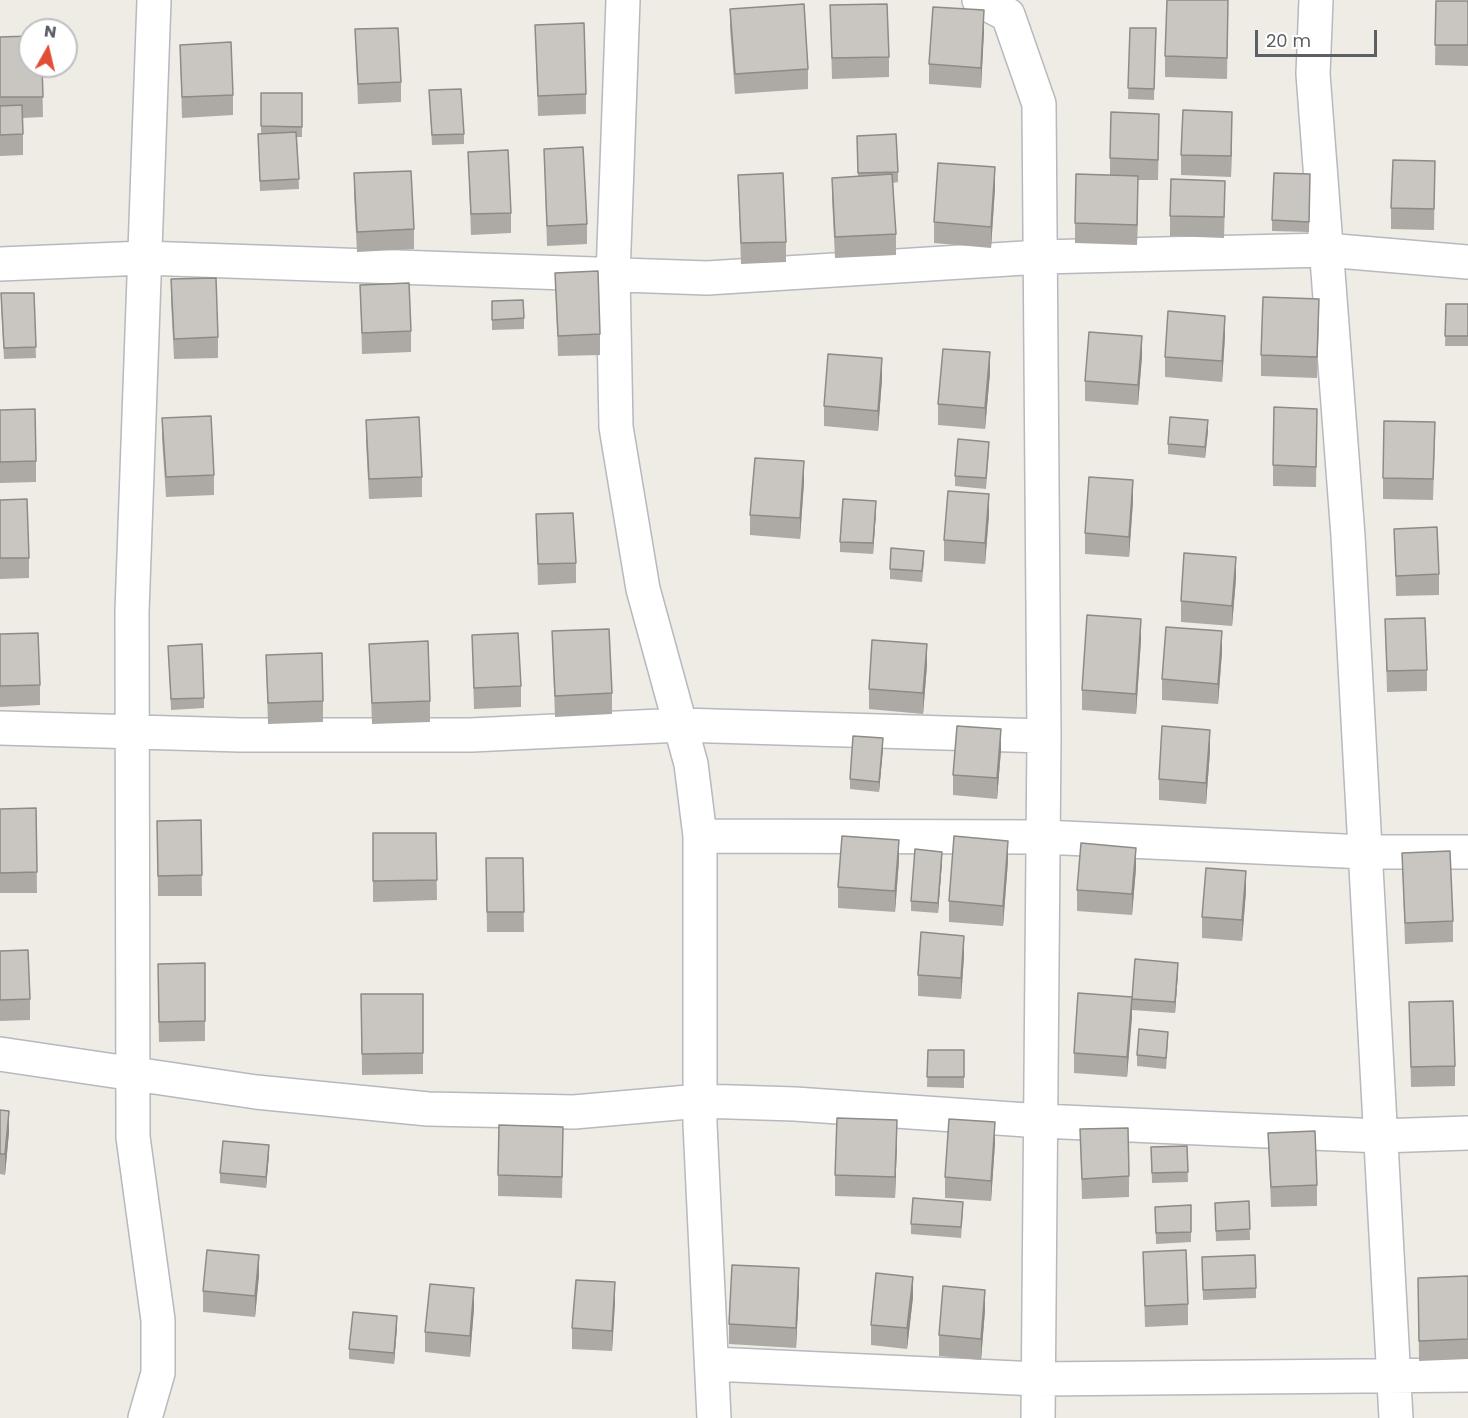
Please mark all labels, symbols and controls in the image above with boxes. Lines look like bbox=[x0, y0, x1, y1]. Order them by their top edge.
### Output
north arrow bbox=[18, 18, 78, 78]
scale bar bbox=[1258, 18, 1380, 56]
text: N bbox=[43, 19, 58, 44]
text: 20 m bbox=[1266, 28, 1311, 53]

